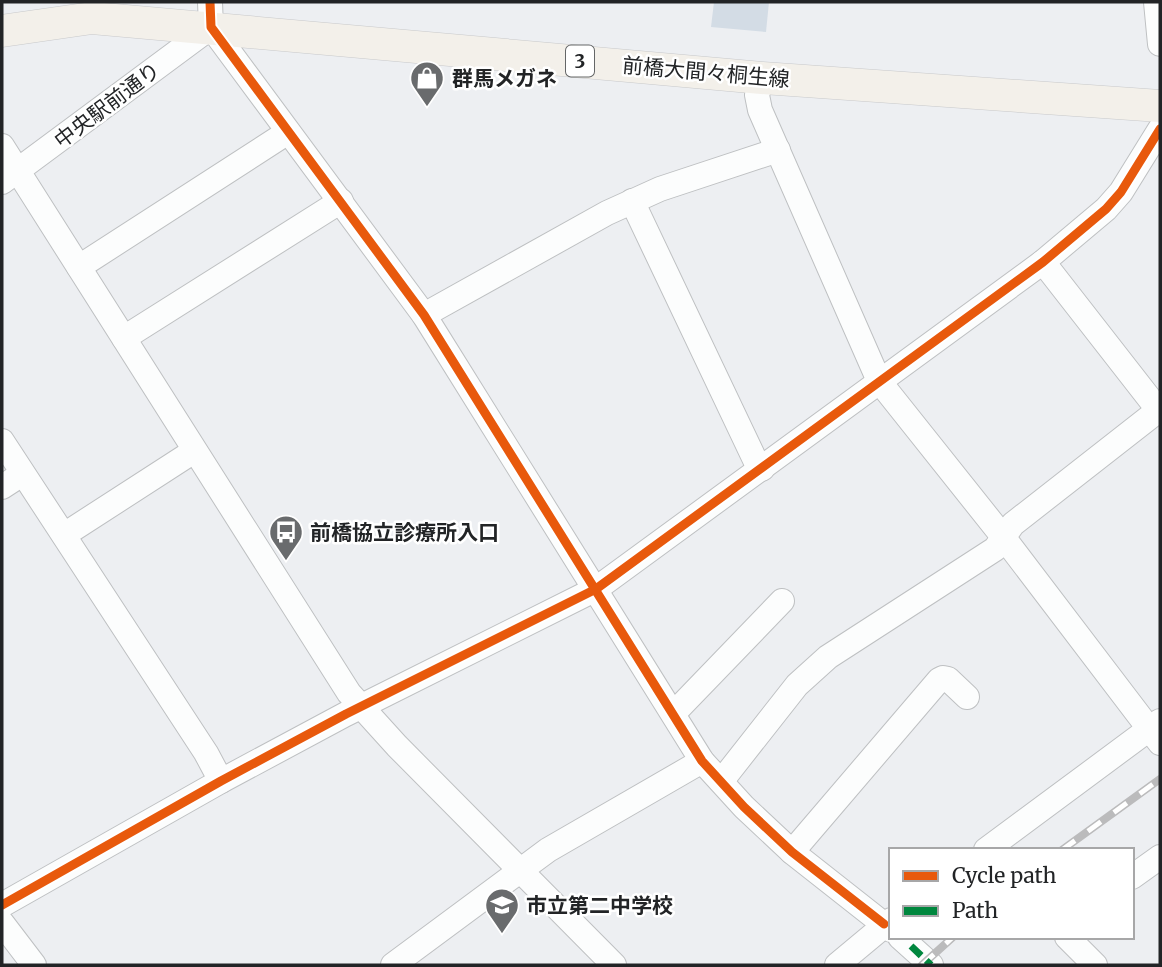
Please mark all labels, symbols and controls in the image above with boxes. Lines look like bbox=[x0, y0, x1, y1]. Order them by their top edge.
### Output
road number: 3 bbox=[566, 45, 594, 76]
street label: 前橋大間々桐生線 bbox=[621, 51, 791, 93]
street label: 中央駅前通り bbox=[49, 56, 165, 154]
shop icon: 群馬メガネ bbox=[408, 59, 446, 108]
place label: 群馬メガネ bbox=[452, 65, 557, 92]
bus stop icon: 前橋協立診療所入口 bbox=[267, 513, 305, 562]
place label: 前橋協立診療所入口 bbox=[310, 519, 499, 546]
legend bbox=[889, 848, 1134, 939]
text: Cycle path bbox=[952, 862, 1056, 889]
school or university icon: 市立第二中学校 bbox=[483, 886, 521, 935]
place label: 市立第二中学校 bbox=[526, 892, 673, 919]
text: Path bbox=[952, 897, 998, 924]

